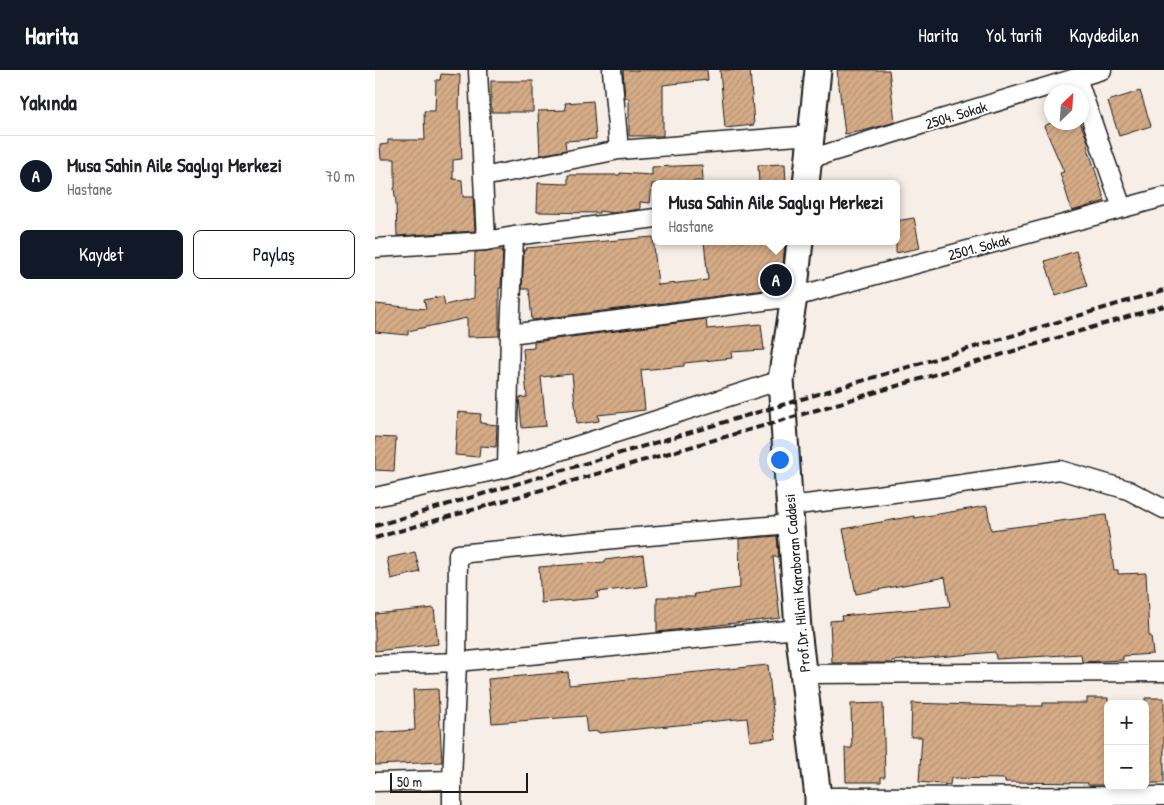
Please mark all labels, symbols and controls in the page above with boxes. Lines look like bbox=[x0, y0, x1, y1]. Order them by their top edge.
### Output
text: Harita bbox=[25, 19, 78, 51]
text: Harita bbox=[918, 23, 958, 48]
text: Yol tarifi bbox=[986, 23, 1042, 48]
text: Kaydedilen bbox=[1070, 23, 1139, 48]
north arrow bbox=[1044, 85, 1089, 130]
text: Yakında bbox=[20, 88, 77, 117]
street label: 2504. Sokak bbox=[923, 96, 989, 134]
text: Musa Sahin Aile Saglıgı Merkezi bbox=[67, 152, 282, 178]
text: A bbox=[32, 165, 40, 187]
text: 70 m bbox=[325, 165, 355, 187]
text: Hastane bbox=[67, 178, 112, 200]
popup bbox=[652, 180, 900, 245]
text: Musa Sahin Aile Saglıgı Merkezi bbox=[669, 189, 883, 215]
text: Hastane bbox=[669, 215, 714, 237]
street label: 2501. Sokak bbox=[946, 229, 1012, 265]
button: Kaydet bbox=[20, 230, 183, 279]
button: Paylaş bbox=[193, 230, 355, 279]
pin: A bbox=[760, 261, 792, 299]
your location bbox=[767, 447, 793, 473]
street label: Prof.Dr. Hilmi Karaboran Caddesi bbox=[779, 493, 815, 673]
map controls bbox=[1104, 700, 1149, 790]
button: + bbox=[1104, 700, 1149, 745]
button: − bbox=[1104, 745, 1149, 790]
scale bar bbox=[390, 770, 527, 793]
text: 50 m bbox=[397, 772, 422, 791]

